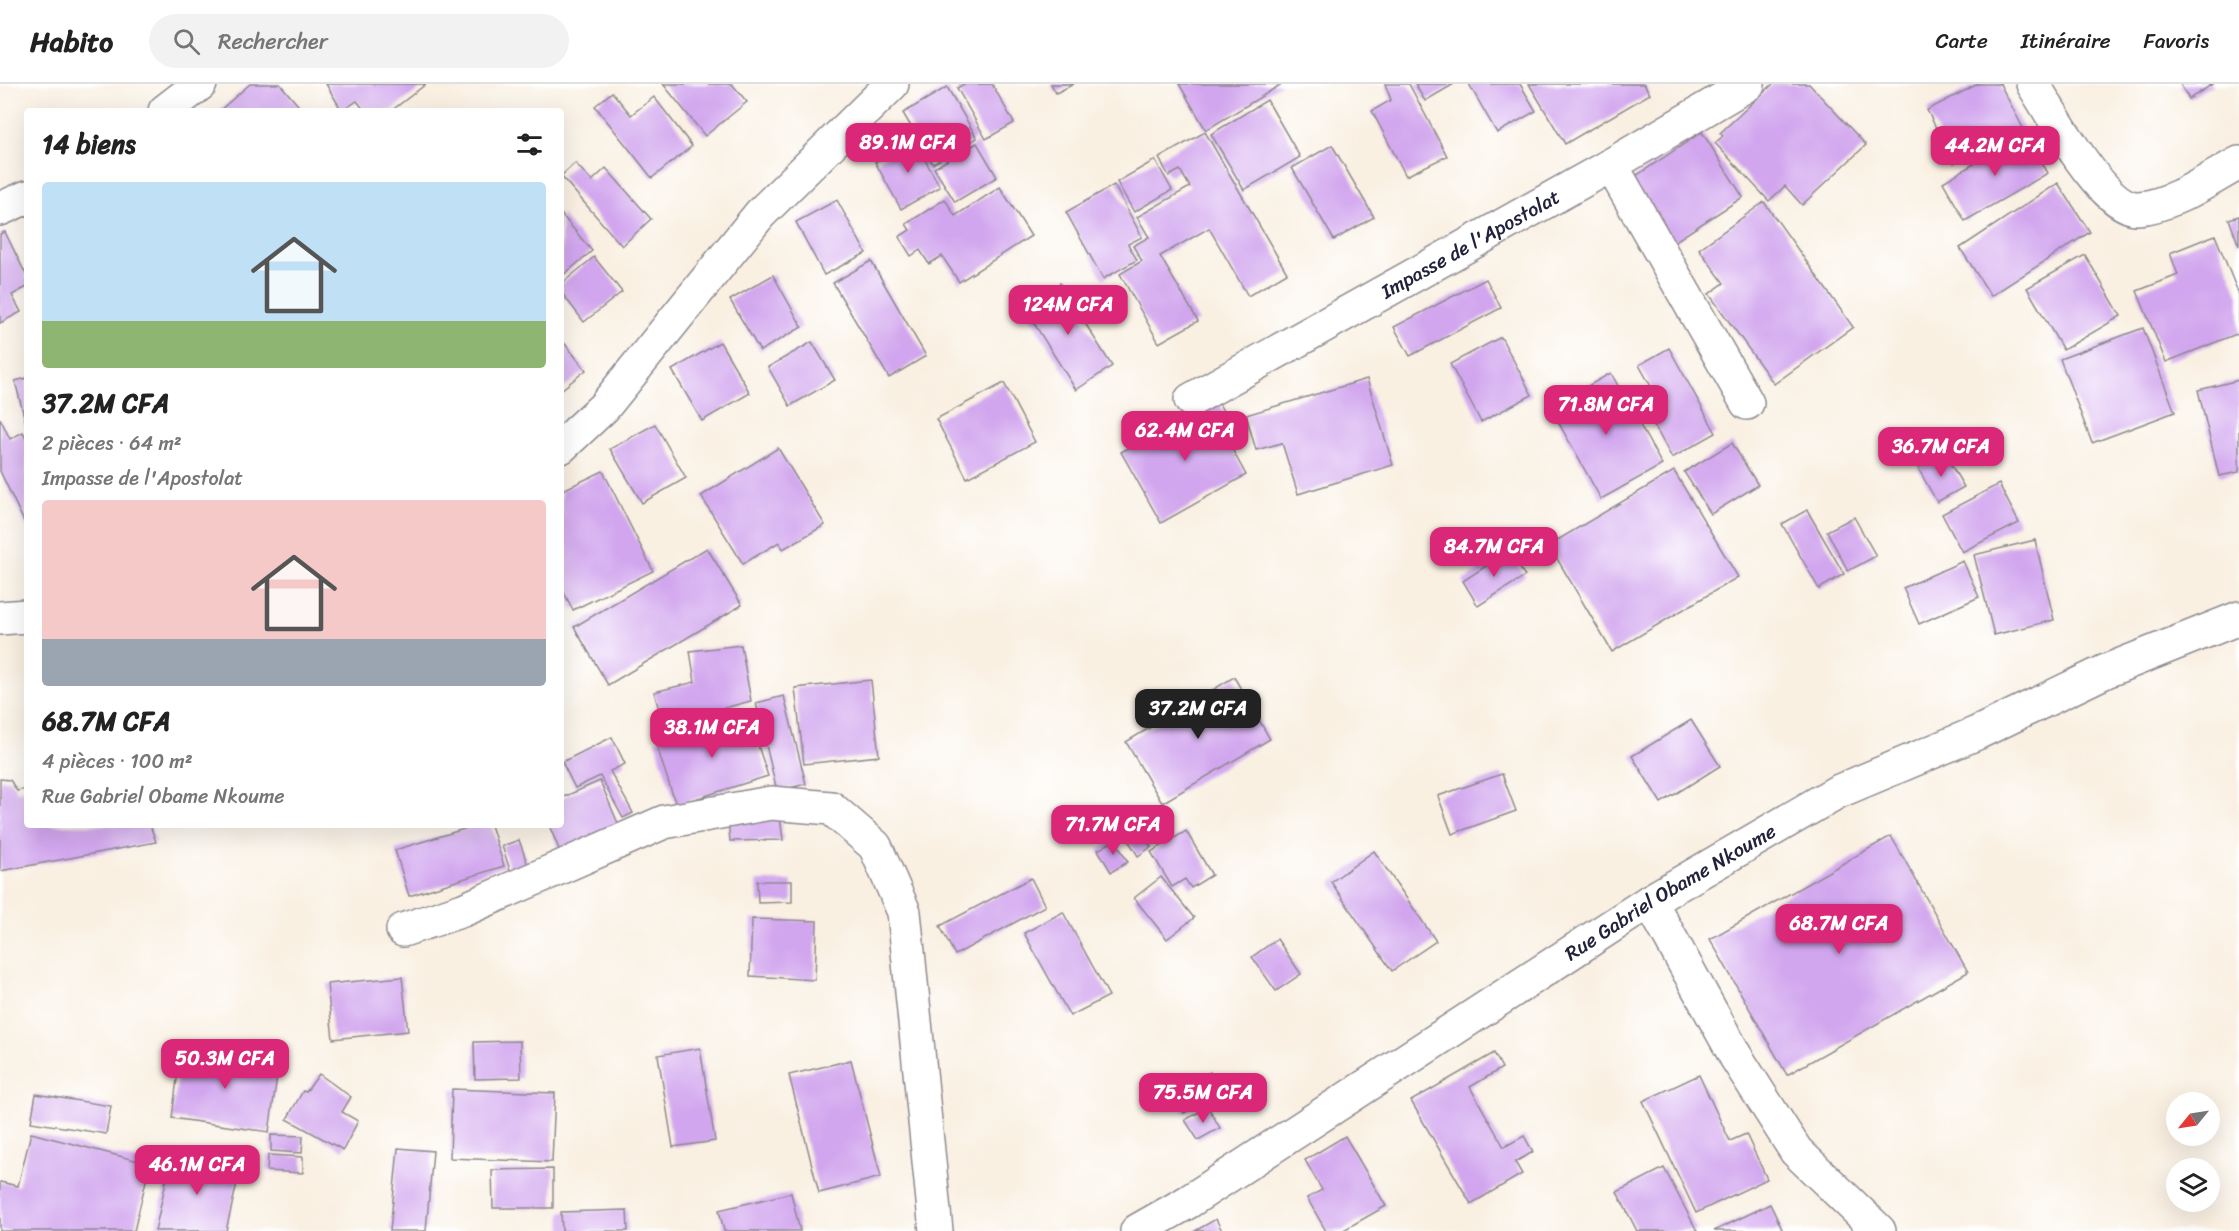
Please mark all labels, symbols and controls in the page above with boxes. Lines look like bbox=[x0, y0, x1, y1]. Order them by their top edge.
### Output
search box bbox=[149, 14, 569, 68]
text: Habito bbox=[30, 17, 113, 66]
text: Rechercher bbox=[218, 22, 328, 61]
text: Carte bbox=[1936, 22, 1988, 60]
text: Itinéraire bbox=[2021, 22, 2111, 60]
text: Favoris bbox=[2144, 22, 2209, 60]
icon: search bbox=[170, 25, 203, 58]
text: 14 biens bbox=[42, 121, 136, 167]
pin: 89.1M CFA bbox=[839, 123, 977, 174]
text: 89.1M CFA bbox=[860, 125, 956, 160]
pin: 44.2M CFA bbox=[1926, 126, 2064, 177]
icon: filters bbox=[513, 128, 546, 161]
text: 44.2M CFA bbox=[1945, 128, 2045, 163]
street label: Impasse de l'Apostolat bbox=[1373, 180, 1567, 309]
icon: home bbox=[240, 221, 348, 329]
pin: 124M CFA bbox=[1006, 285, 1130, 336]
text: 124M CFA bbox=[1023, 287, 1113, 322]
text: 37.2M CFA bbox=[42, 380, 169, 426]
pin: 71.8M CFA bbox=[1537, 385, 1675, 436]
text: 71.8M CFA bbox=[1558, 387, 1654, 422]
pin: 62.4M CFA bbox=[1116, 411, 1254, 462]
text: 62.4M CFA bbox=[1135, 413, 1235, 448]
text: 2 pièces · 64 m² bbox=[42, 426, 182, 461]
pin: 36.7M CFA bbox=[1872, 427, 2010, 478]
text: 36.7M CFA bbox=[1892, 429, 1990, 464]
text: Impasse de l'Apostolat bbox=[42, 461, 243, 496]
pin: 84.7M CFA bbox=[1425, 527, 1563, 578]
text: 84.7M CFA bbox=[1444, 529, 1544, 564]
icon: home bbox=[240, 539, 348, 647]
pin: 37.2M CFA bbox=[1129, 689, 1267, 740]
text: 37.2M CFA bbox=[1149, 691, 1247, 726]
text: 68.7M CFA bbox=[42, 698, 171, 744]
pin: 38.1M CFA bbox=[643, 708, 781, 759]
text: 38.1M CFA bbox=[664, 710, 760, 745]
text: 4 pièces · 100 m² bbox=[42, 744, 193, 779]
text: Rue Gabriel Obame Nkoume bbox=[42, 779, 285, 814]
pin: 71.7M CFA bbox=[1044, 805, 1182, 856]
text: 71.7M CFA bbox=[1065, 807, 1161, 842]
street label: Rue Gabriel Obame Nkoume bbox=[1557, 814, 1783, 970]
pin: 68.7M CFA bbox=[1770, 904, 1908, 955]
text: 68.7M CFA bbox=[1790, 906, 1888, 941]
pin: 50.3M CFA bbox=[156, 1039, 294, 1090]
text: 50.3M CFA bbox=[175, 1041, 275, 1076]
pin: 75.5M CFA bbox=[1134, 1073, 1272, 1124]
text: 75.5M CFA bbox=[1153, 1075, 1253, 1110]
north arrow bbox=[2166, 1092, 2220, 1146]
map controls bbox=[2166, 1092, 2220, 1212]
pin: 46.1M CFA bbox=[128, 1145, 266, 1196]
text: 46.1M CFA bbox=[149, 1147, 245, 1182]
button: layers bbox=[2166, 1158, 2220, 1212]

